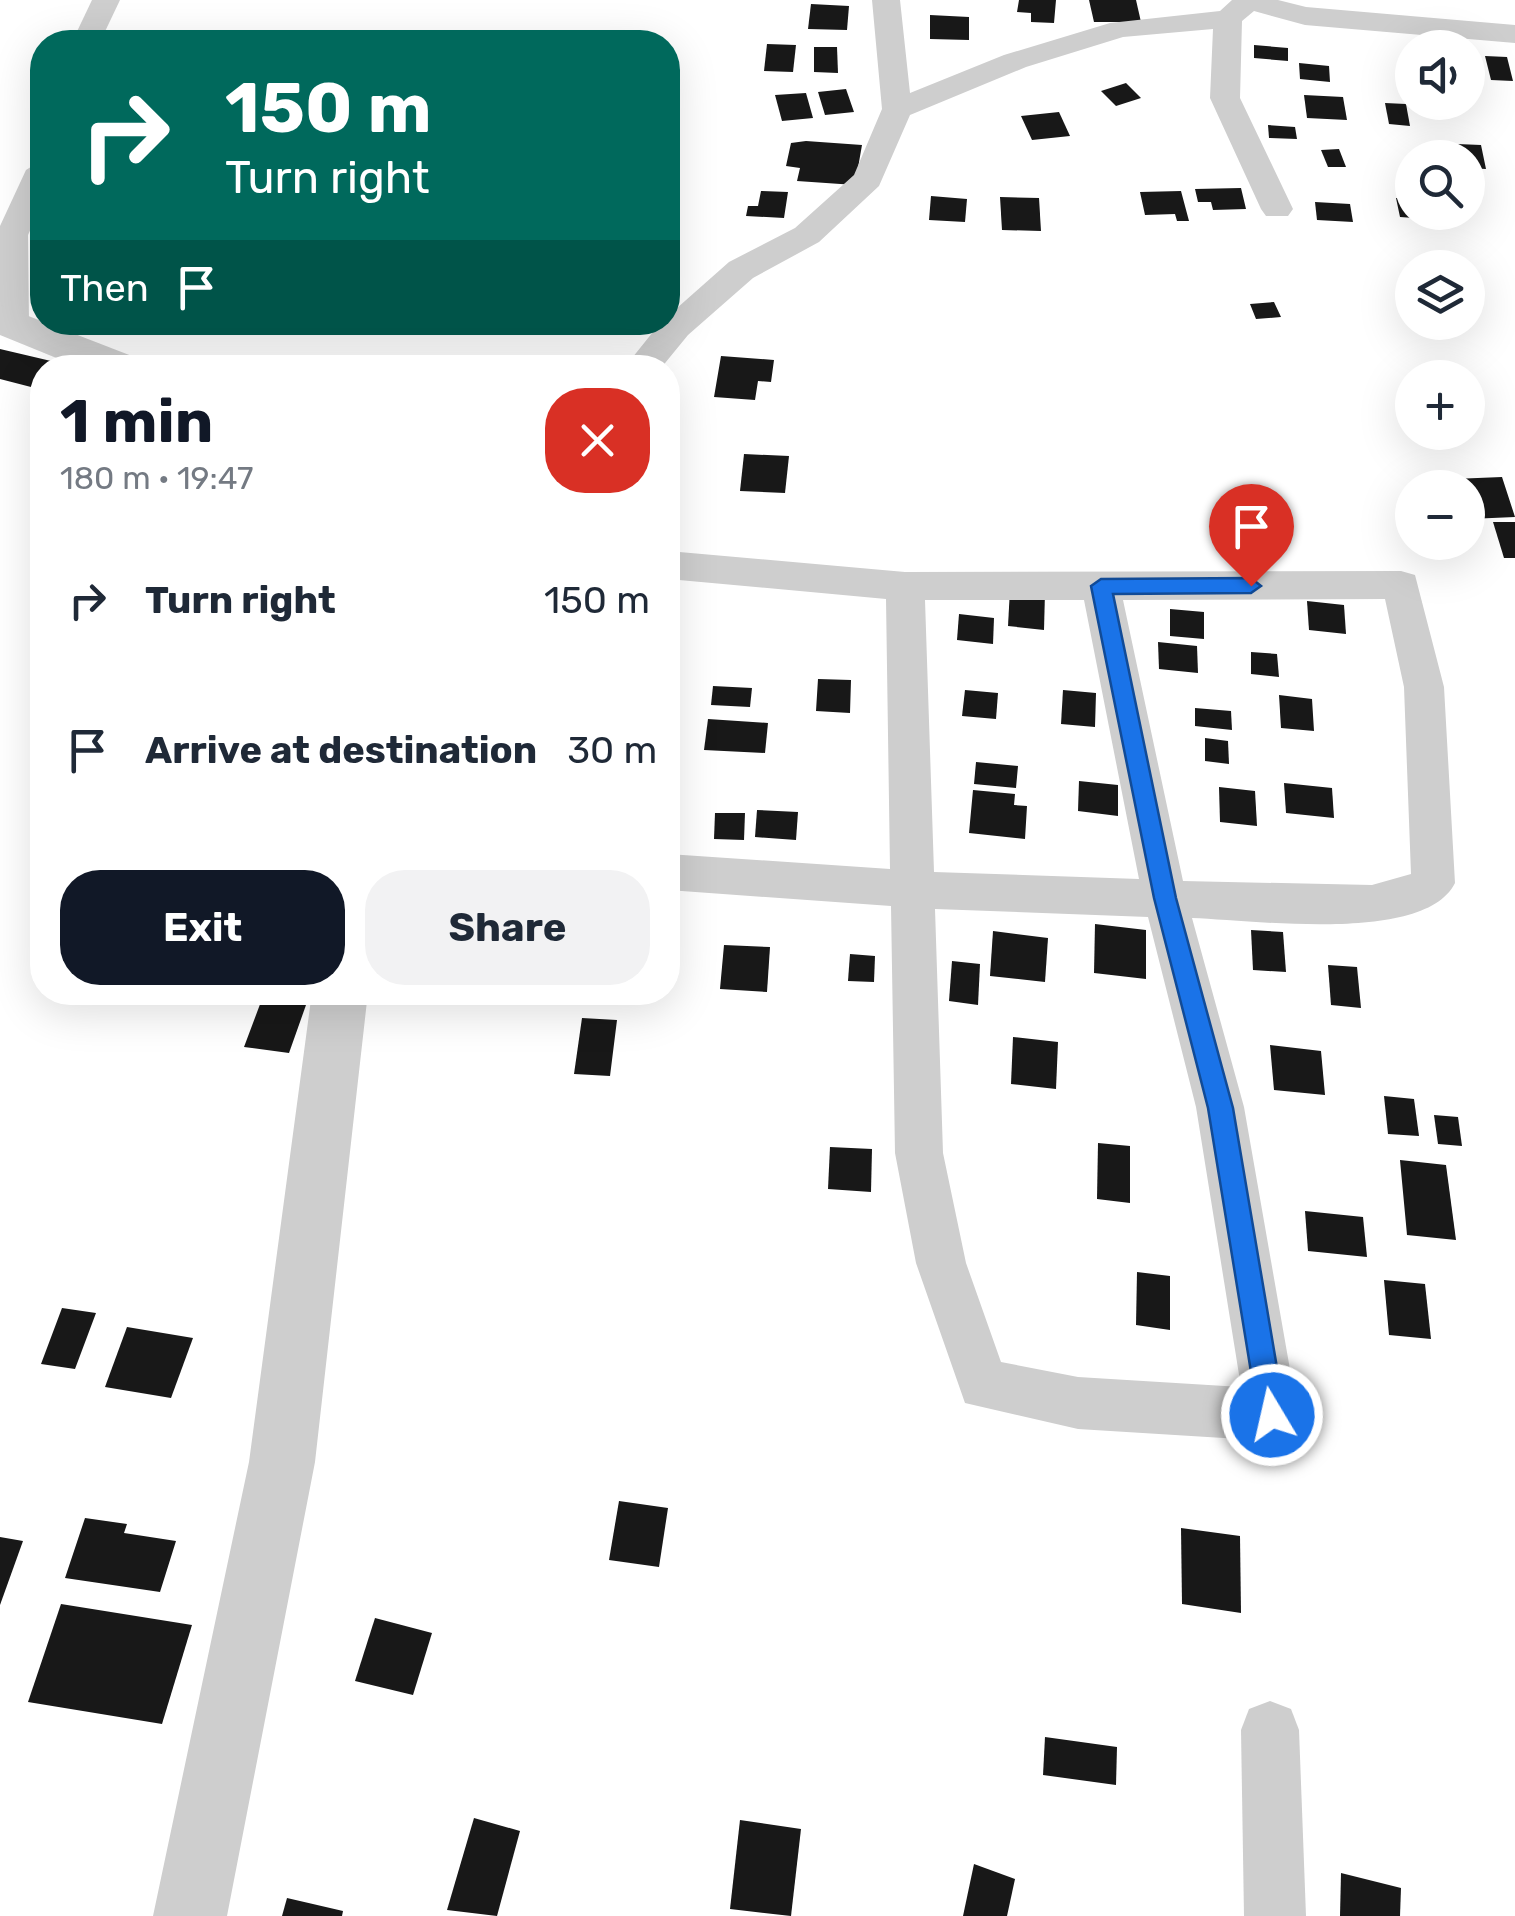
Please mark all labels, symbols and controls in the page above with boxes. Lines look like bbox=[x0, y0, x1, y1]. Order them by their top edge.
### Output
map controls bbox=[1395, 30, 1485, 560]
button: sound bbox=[1395, 30, 1485, 120]
text: 150 m bbox=[225, 67, 432, 150]
icon: right bbox=[60, 70, 190, 200]
button: search bbox=[1395, 140, 1485, 230]
text: Turn right bbox=[225, 151, 429, 204]
button: layers bbox=[1395, 250, 1485, 340]
icon: arrive bbox=[169, 260, 224, 315]
text: Then bbox=[60, 265, 149, 311]
button: + bbox=[1395, 360, 1485, 450]
text: 1 min bbox=[60, 386, 213, 457]
button: close bbox=[545, 388, 650, 493]
text: 180 m · 19:47 bbox=[60, 459, 253, 497]
button: − bbox=[1395, 470, 1485, 560]
pin bbox=[1209, 484, 1294, 587]
icon: arrive bbox=[1224, 499, 1279, 554]
icon: right bbox=[60, 573, 115, 628]
text: Turn right bbox=[145, 577, 336, 623]
text: 150 m bbox=[544, 577, 650, 623]
icon: arrive bbox=[60, 723, 115, 778]
text: Arrive at destination bbox=[145, 727, 537, 773]
text: 30 m bbox=[567, 727, 657, 773]
button: Exit bbox=[60, 870, 345, 985]
button: Share bbox=[365, 870, 650, 985]
position arrow bbox=[1220, 1363, 1324, 1467]

